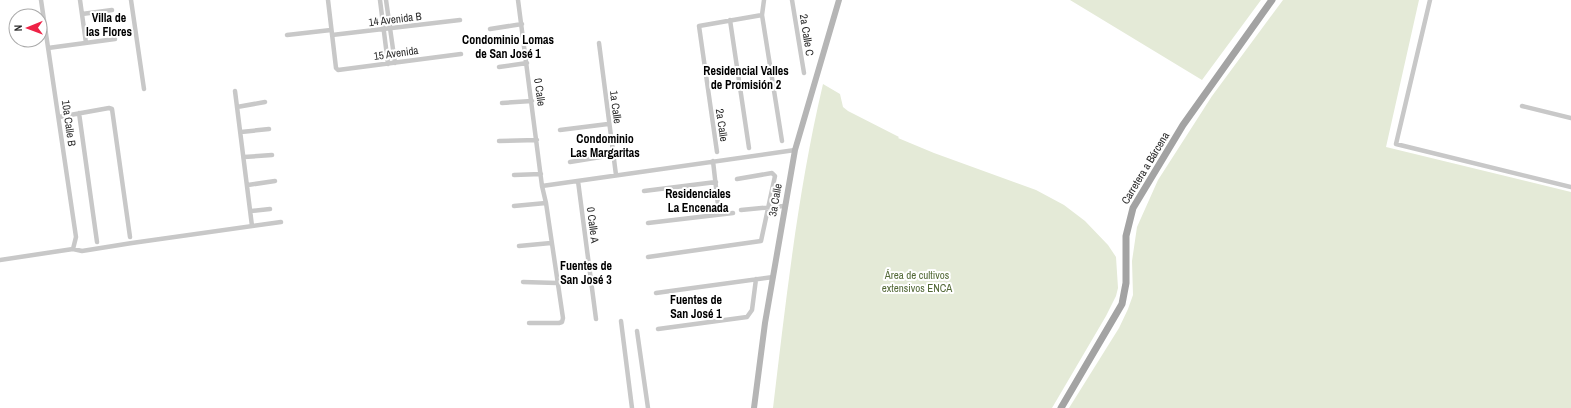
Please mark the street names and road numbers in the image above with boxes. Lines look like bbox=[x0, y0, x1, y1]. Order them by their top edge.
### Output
street label: 14 Avenida B bbox=[368, 9, 422, 29]
street label: 2a Calle C bbox=[797, 13, 817, 57]
street label: 15 Avenida bbox=[373, 43, 419, 63]
street label: 0 Calle bbox=[531, 77, 549, 107]
street label: 1a Calle bbox=[607, 90, 625, 124]
street label: 10a Calle B bbox=[59, 99, 79, 147]
street label: 2a Calle bbox=[713, 108, 731, 142]
street label: Carretera a Bárcena bbox=[1118, 129, 1172, 207]
street label: 3a Calle bbox=[765, 182, 785, 218]
street label: 0 Calle A bbox=[584, 206, 602, 245]

